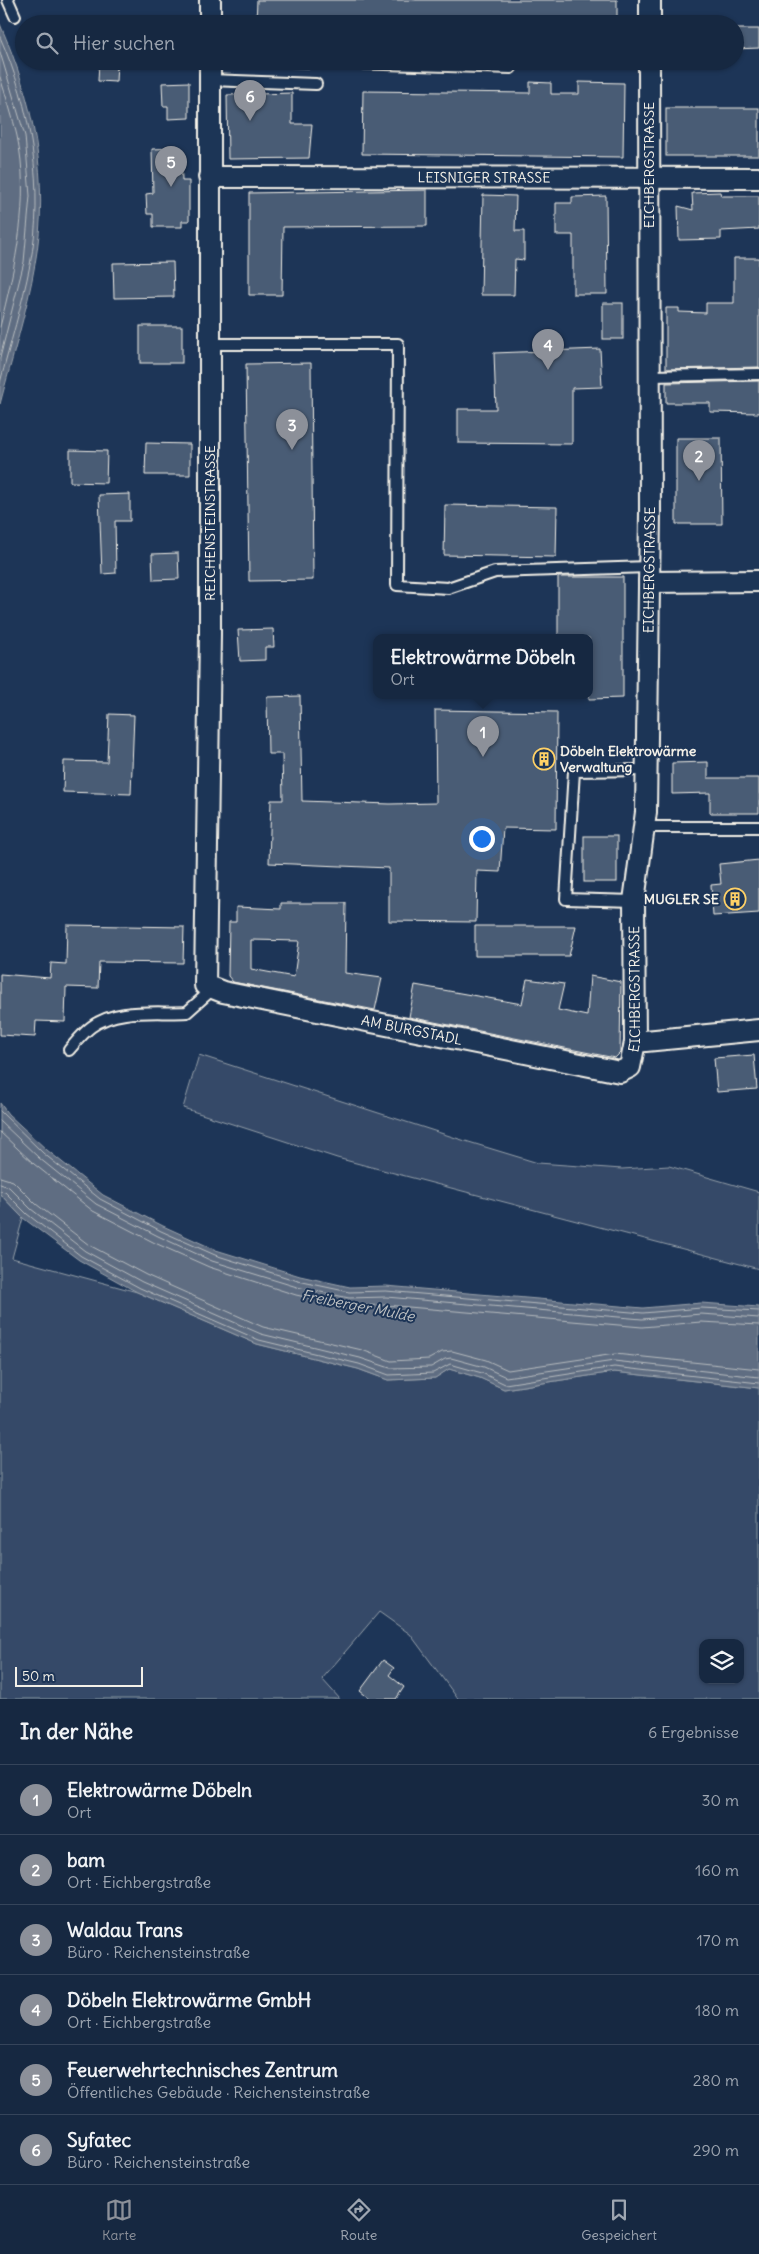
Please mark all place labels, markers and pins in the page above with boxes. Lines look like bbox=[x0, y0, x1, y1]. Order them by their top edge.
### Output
pin: 6 bbox=[234, 80, 266, 121]
pin: 5 bbox=[155, 146, 187, 187]
pin: 4 bbox=[532, 329, 564, 370]
pin: 3 bbox=[276, 409, 308, 450]
pin: 2 bbox=[683, 440, 715, 481]
pin: 1 bbox=[467, 716, 499, 757]
place label: Döbeln Elektrowärme Verwaltung bbox=[560, 742, 697, 776]
building icon: Döbeln Elektrowärme Verwaltung bbox=[532, 747, 556, 771]
building icon: MUGLER SE bbox=[723, 887, 747, 911]
place label: MUGLER SE bbox=[644, 890, 719, 908]

